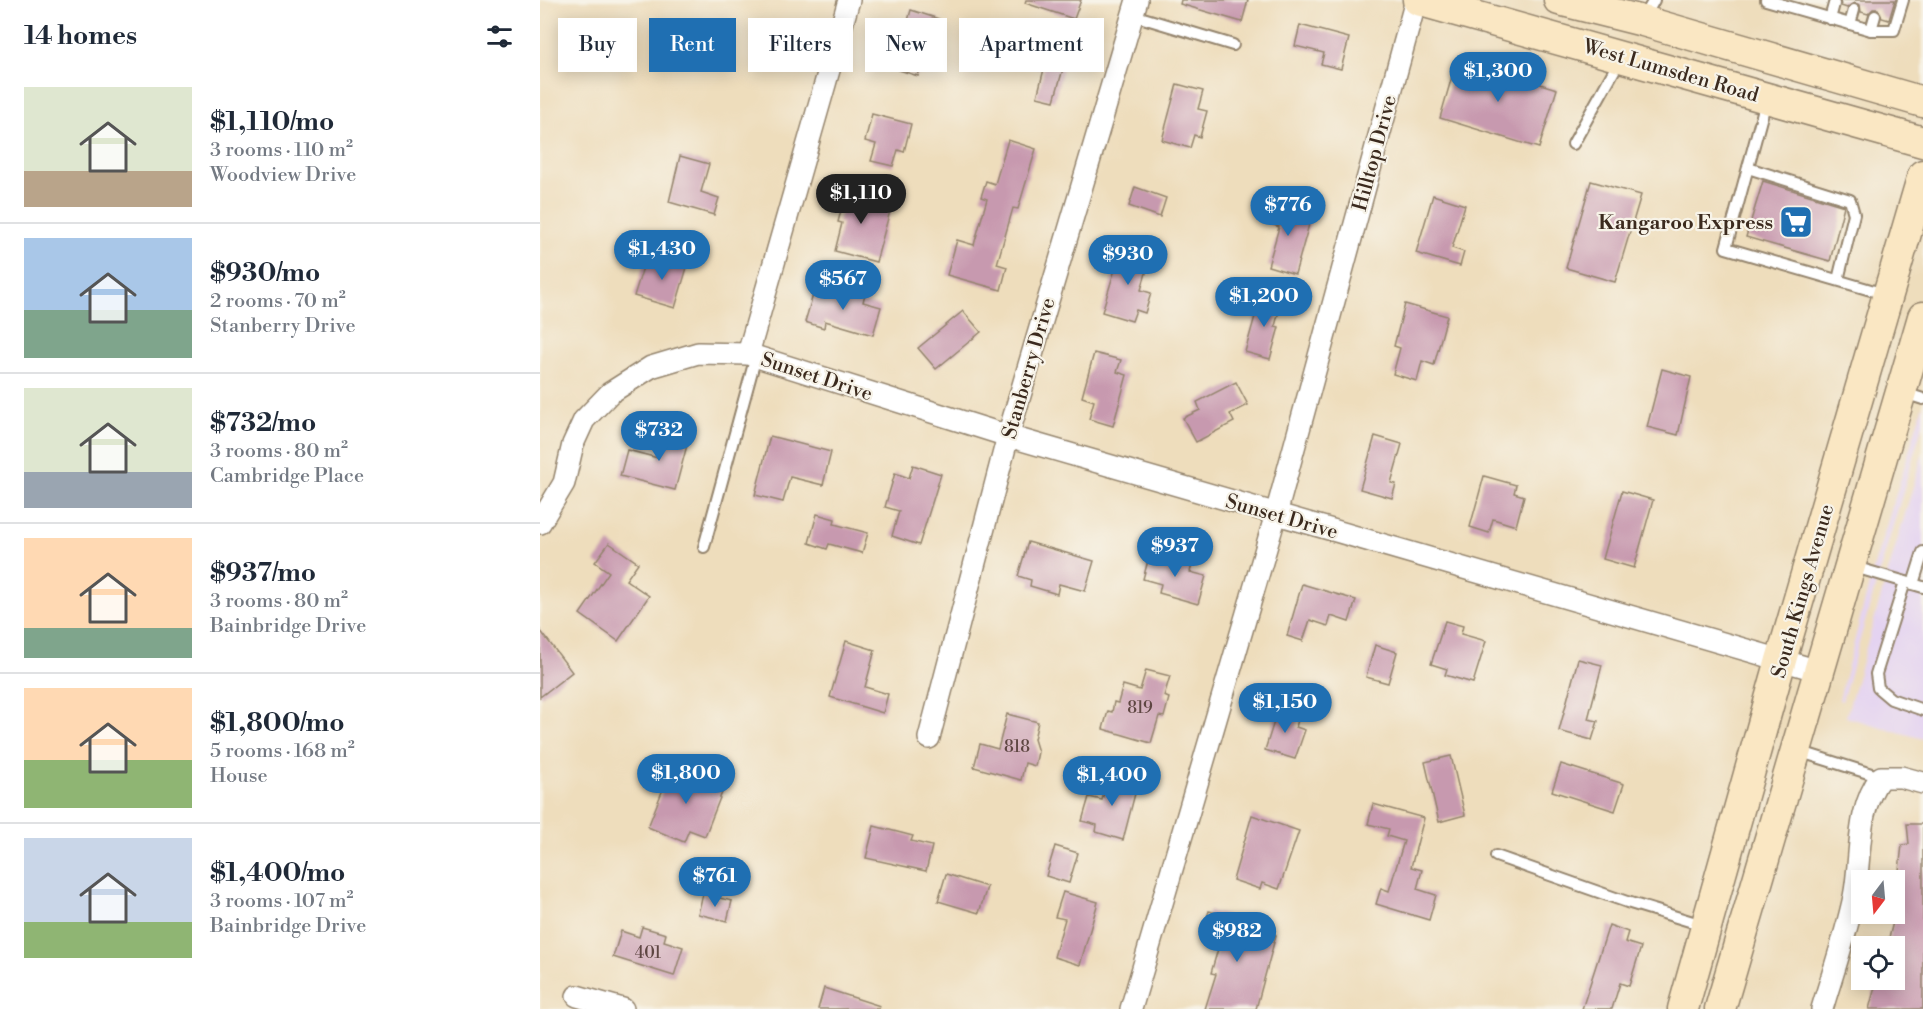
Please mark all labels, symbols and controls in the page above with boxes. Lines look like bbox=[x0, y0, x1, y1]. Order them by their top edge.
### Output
chip: Buy bbox=[558, 18, 637, 72]
chip: Rent bbox=[649, 18, 736, 72]
chip: Filters bbox=[748, 18, 853, 72]
chip: New bbox=[865, 18, 947, 72]
chip: Apartment bbox=[959, 18, 1104, 72]
text: 14 homes bbox=[24, 20, 137, 52]
icon: filters bbox=[483, 20, 516, 53]
street label: West Lumsden Road bbox=[1579, 34, 1762, 109]
pin: $1,300 bbox=[1449, 52, 1547, 103]
text: $1,300 bbox=[1464, 59, 1533, 84]
street label: Hilltop Drive bbox=[1348, 93, 1403, 214]
text: $1,110/mo bbox=[210, 106, 334, 138]
icon: home bbox=[72, 111, 144, 183]
text: 3 rooms · 110 m² bbox=[210, 138, 353, 163]
text: Woodview Drive bbox=[210, 163, 356, 188]
pin: $1,110 bbox=[812, 174, 910, 225]
text: $1,110 bbox=[830, 181, 892, 206]
pin: $776 bbox=[1252, 186, 1324, 237]
text: $776 bbox=[1265, 193, 1311, 218]
supermarket icon: Kangaroo Express bbox=[1778, 204, 1814, 240]
place label: Kangaroo Express bbox=[1598, 211, 1773, 236]
pin: $1,430 bbox=[613, 230, 711, 281]
pin: $930 bbox=[1092, 235, 1164, 286]
text: $1,430 bbox=[628, 237, 696, 262]
text: $930 bbox=[1102, 242, 1154, 267]
text: $930/mo bbox=[210, 257, 320, 289]
pin: $567 bbox=[807, 260, 879, 311]
icon: home bbox=[72, 262, 144, 334]
text: $567 bbox=[819, 267, 867, 292]
pin: $1,200 bbox=[1215, 277, 1313, 328]
text: $1,200 bbox=[1229, 284, 1299, 309]
text: 2 rooms · 70 m² bbox=[210, 289, 346, 314]
street label: Stanberry Drive bbox=[997, 295, 1062, 442]
text: Stanberry Drive bbox=[210, 314, 356, 339]
street label: Sunset Drive bbox=[758, 348, 875, 407]
text: $732/mo bbox=[210, 407, 316, 439]
pin: $732 bbox=[623, 411, 695, 462]
icon: home bbox=[72, 412, 144, 484]
text: $732 bbox=[635, 418, 683, 443]
text: 3 rooms · 80 m² bbox=[210, 439, 348, 464]
text: Cambridge Place bbox=[210, 464, 364, 489]
street label: Sunset Drive bbox=[1222, 489, 1341, 545]
street label: South Kings Avenue bbox=[1767, 502, 1840, 681]
pin: $937 bbox=[1139, 527, 1211, 578]
text: $937 bbox=[1151, 534, 1199, 559]
text: $937/mo bbox=[210, 557, 316, 589]
icon: home bbox=[72, 562, 144, 634]
text: 3 rooms · 80 m² bbox=[210, 589, 348, 614]
text: Bainbridge Drive bbox=[210, 614, 366, 639]
pin: $1,150 bbox=[1236, 683, 1334, 734]
text: $1,150 bbox=[1253, 690, 1317, 715]
house number: 819 bbox=[1127, 698, 1153, 718]
text: $1,800/mo bbox=[210, 707, 345, 739]
icon: home bbox=[72, 712, 144, 784]
house number: 818 bbox=[1004, 737, 1030, 757]
text: 5 rooms · 168 m² bbox=[210, 739, 355, 764]
pin: $1,800 bbox=[637, 754, 735, 805]
pin: $1,400 bbox=[1063, 756, 1161, 807]
text: $1,800 bbox=[651, 761, 721, 786]
text: $1,400 bbox=[1077, 763, 1147, 788]
text: House bbox=[210, 764, 268, 789]
text: $1,400/mo bbox=[210, 857, 345, 889]
pin: $761 bbox=[679, 857, 751, 908]
icon: home bbox=[72, 862, 144, 934]
text: $761 bbox=[693, 864, 737, 889]
north arrow bbox=[1851, 870, 1905, 924]
map controls bbox=[1851, 870, 1905, 990]
text: 3 rooms · 107 m² bbox=[210, 889, 354, 914]
pin: $982 bbox=[1201, 912, 1273, 963]
text: Bainbridge Drive bbox=[210, 914, 366, 939]
text: $982 bbox=[1212, 919, 1262, 944]
button: locate bbox=[1851, 936, 1905, 990]
house number: 401 bbox=[635, 943, 661, 963]

